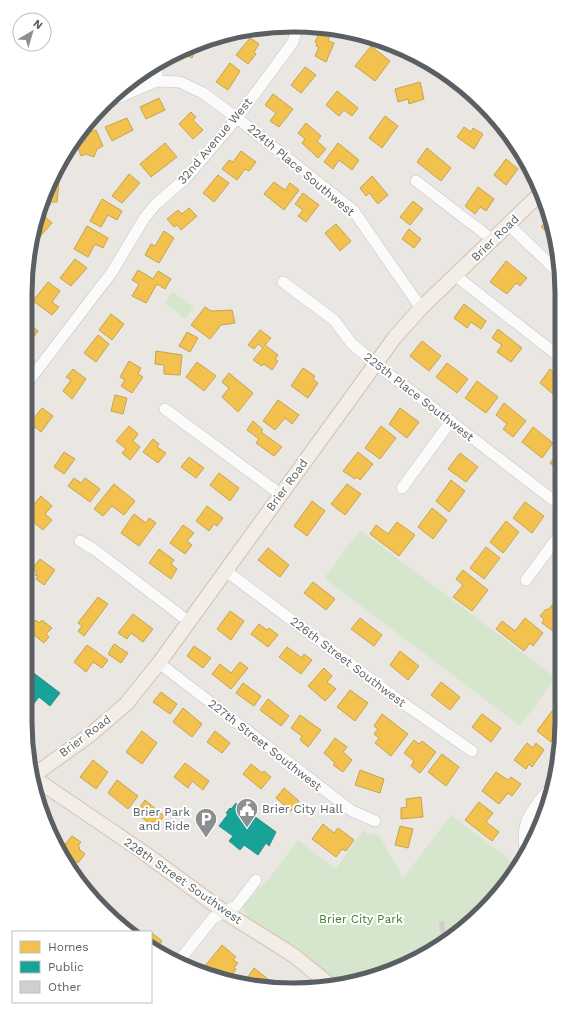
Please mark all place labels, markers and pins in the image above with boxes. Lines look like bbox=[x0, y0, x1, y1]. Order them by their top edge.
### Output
public building icon: Brier City Hall bbox=[234, 796, 260, 829]
place label: Brier City Hall bbox=[262, 802, 343, 816]
place label: Brier Park and Ride bbox=[133, 805, 190, 833]
parking icon: Brier Park and Ride bbox=[193, 806, 219, 839]

